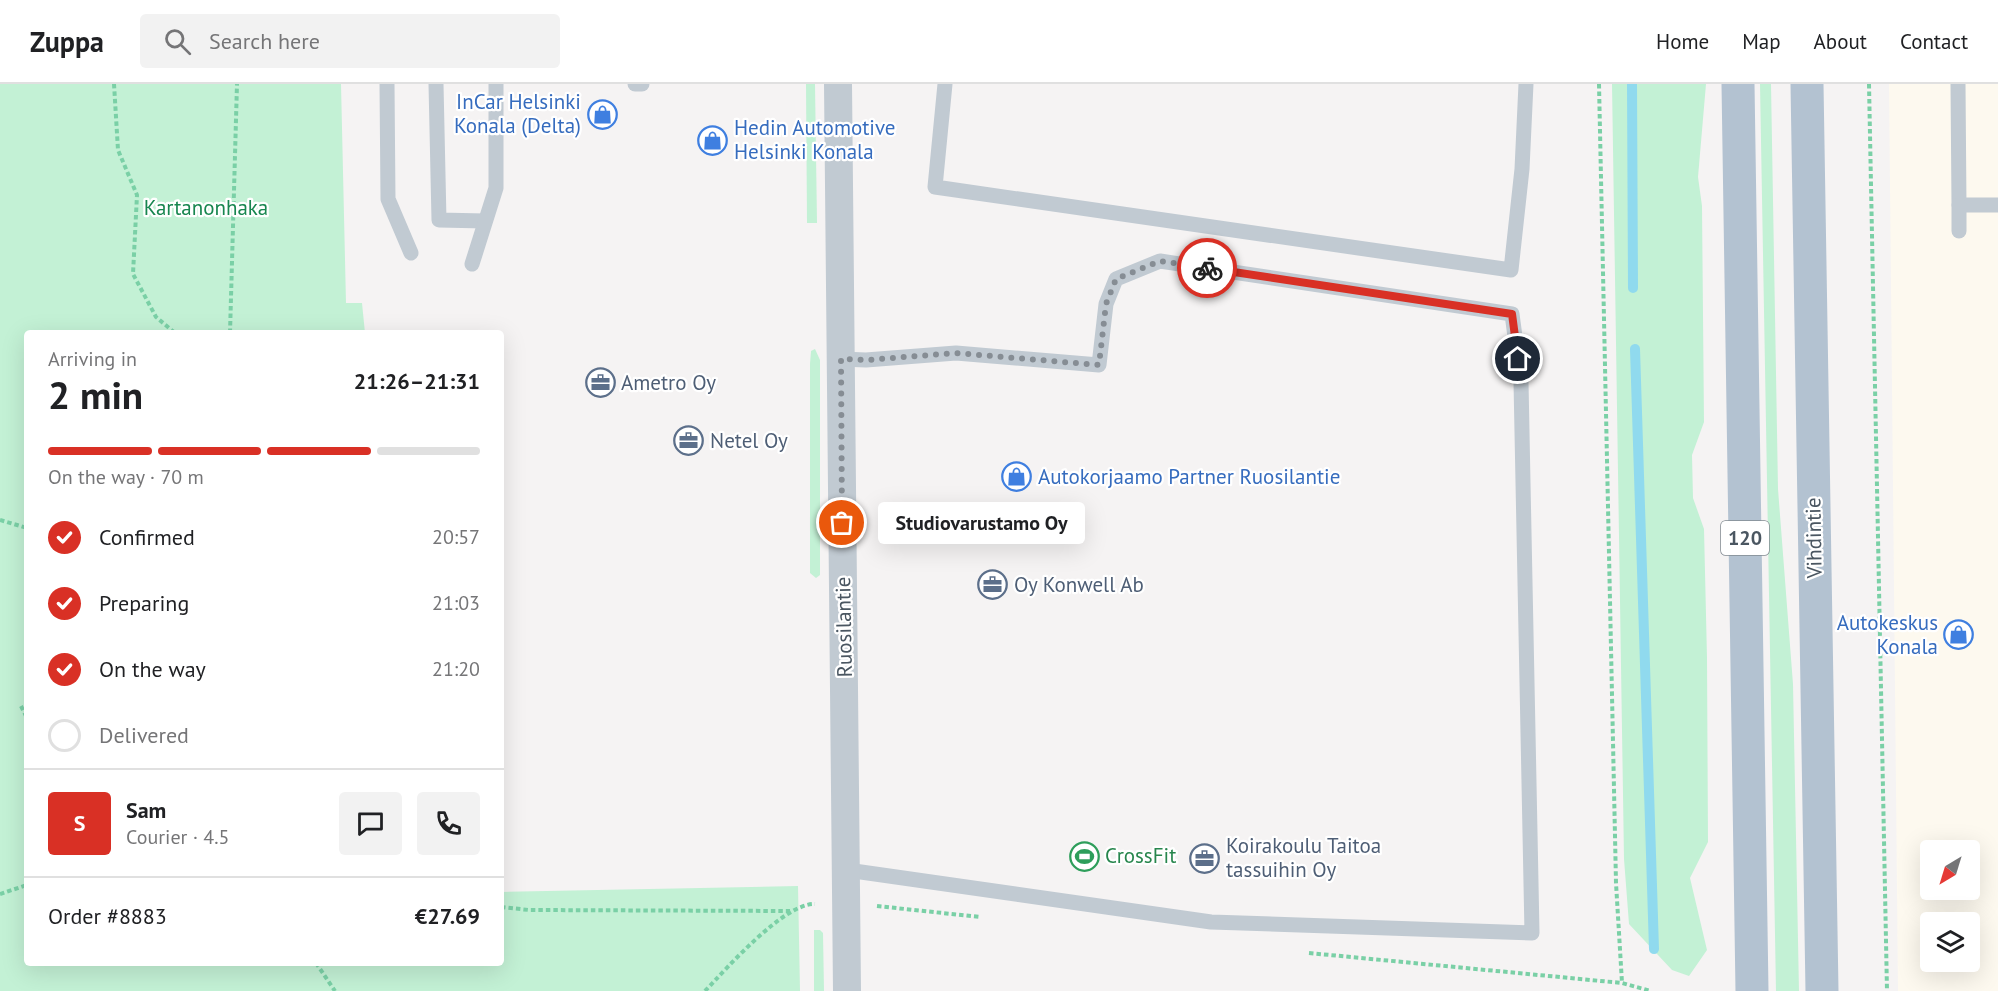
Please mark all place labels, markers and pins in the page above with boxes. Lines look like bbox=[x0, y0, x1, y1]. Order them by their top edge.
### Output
place label: InCar Helsinki Konala (Delta) bbox=[454, 88, 581, 139]
shop icon: InCar Helsinki Konala (Delta) bbox=[586, 98, 618, 130]
place label: Hedin Automotive Helsinki Konala bbox=[734, 114, 896, 165]
shop icon: Hedin Automotive Helsinki Konala bbox=[697, 124, 729, 156]
pin bbox=[1492, 333, 1543, 384]
office icon: Ametro Oy bbox=[584, 367, 616, 399]
place label: Ametro Oy bbox=[621, 369, 716, 396]
office icon: Netel Oy bbox=[673, 425, 705, 457]
place label: Netel Oy bbox=[710, 427, 788, 454]
shop icon: Autokorjaamo Partner Ruosilantie bbox=[1001, 461, 1033, 493]
place label: Autokorjaamo Partner Ruosilantie bbox=[1038, 463, 1340, 490]
pin bbox=[816, 497, 867, 548]
callout: Studiovarustamo Oy bbox=[878, 502, 1085, 544]
office icon: Oy Konwell Ab bbox=[977, 569, 1009, 601]
place label: Oy Konwell Ab bbox=[1014, 571, 1144, 598]
place label: Autokeskus Konala bbox=[1837, 609, 1938, 660]
shop icon: Autokeskus Konala bbox=[1943, 619, 1975, 651]
place label: Koirakoulu Taitoa tassuihin Oy bbox=[1226, 832, 1381, 883]
sports icon: CrossFit bbox=[1068, 840, 1100, 872]
place label: CrossFit bbox=[1105, 842, 1176, 869]
office icon: Koirakoulu Taitoa tassuihin Oy bbox=[1189, 842, 1221, 874]

